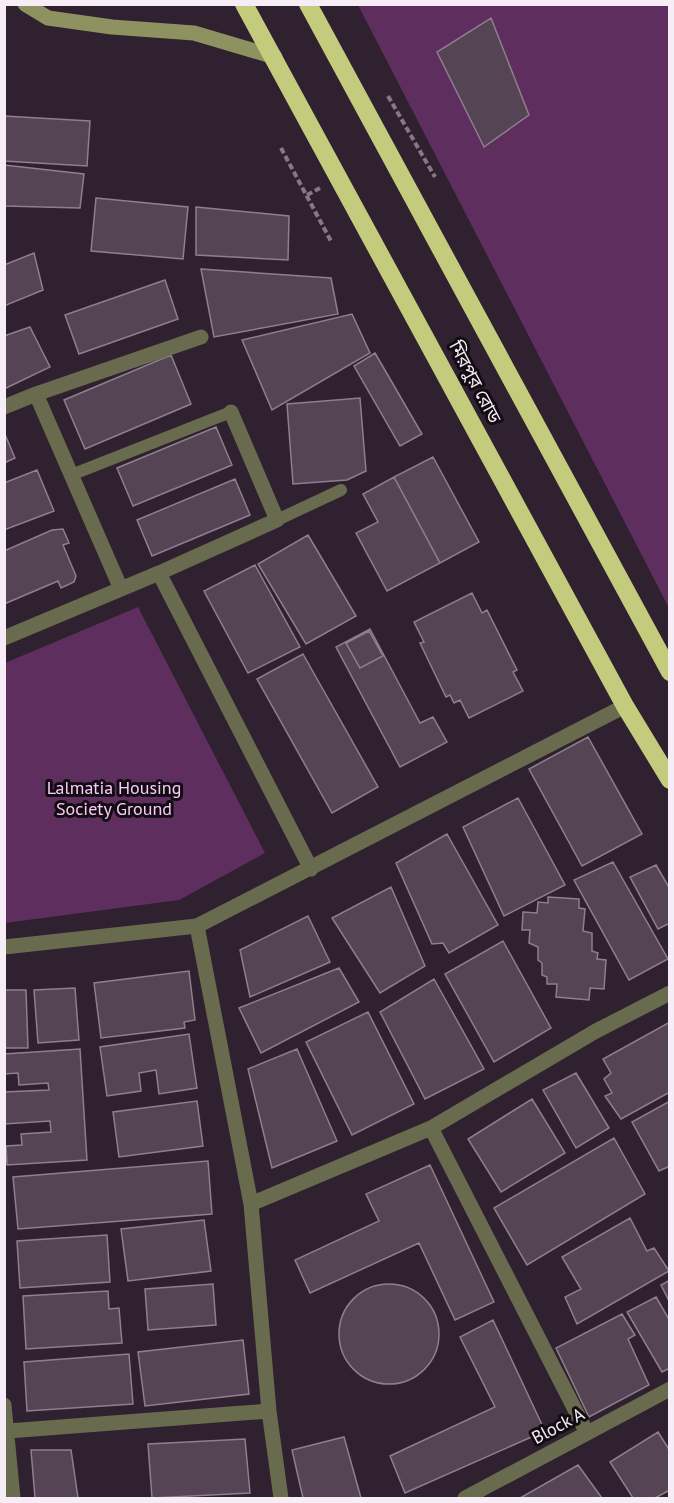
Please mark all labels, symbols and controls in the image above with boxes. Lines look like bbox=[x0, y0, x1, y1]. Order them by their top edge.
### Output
street label: মিরপুর রোড bbox=[444, 336, 507, 427]
park label: Lalmatia Housing Society Ground bbox=[47, 776, 181, 820]
street label: Block A bbox=[527, 1402, 588, 1449]

